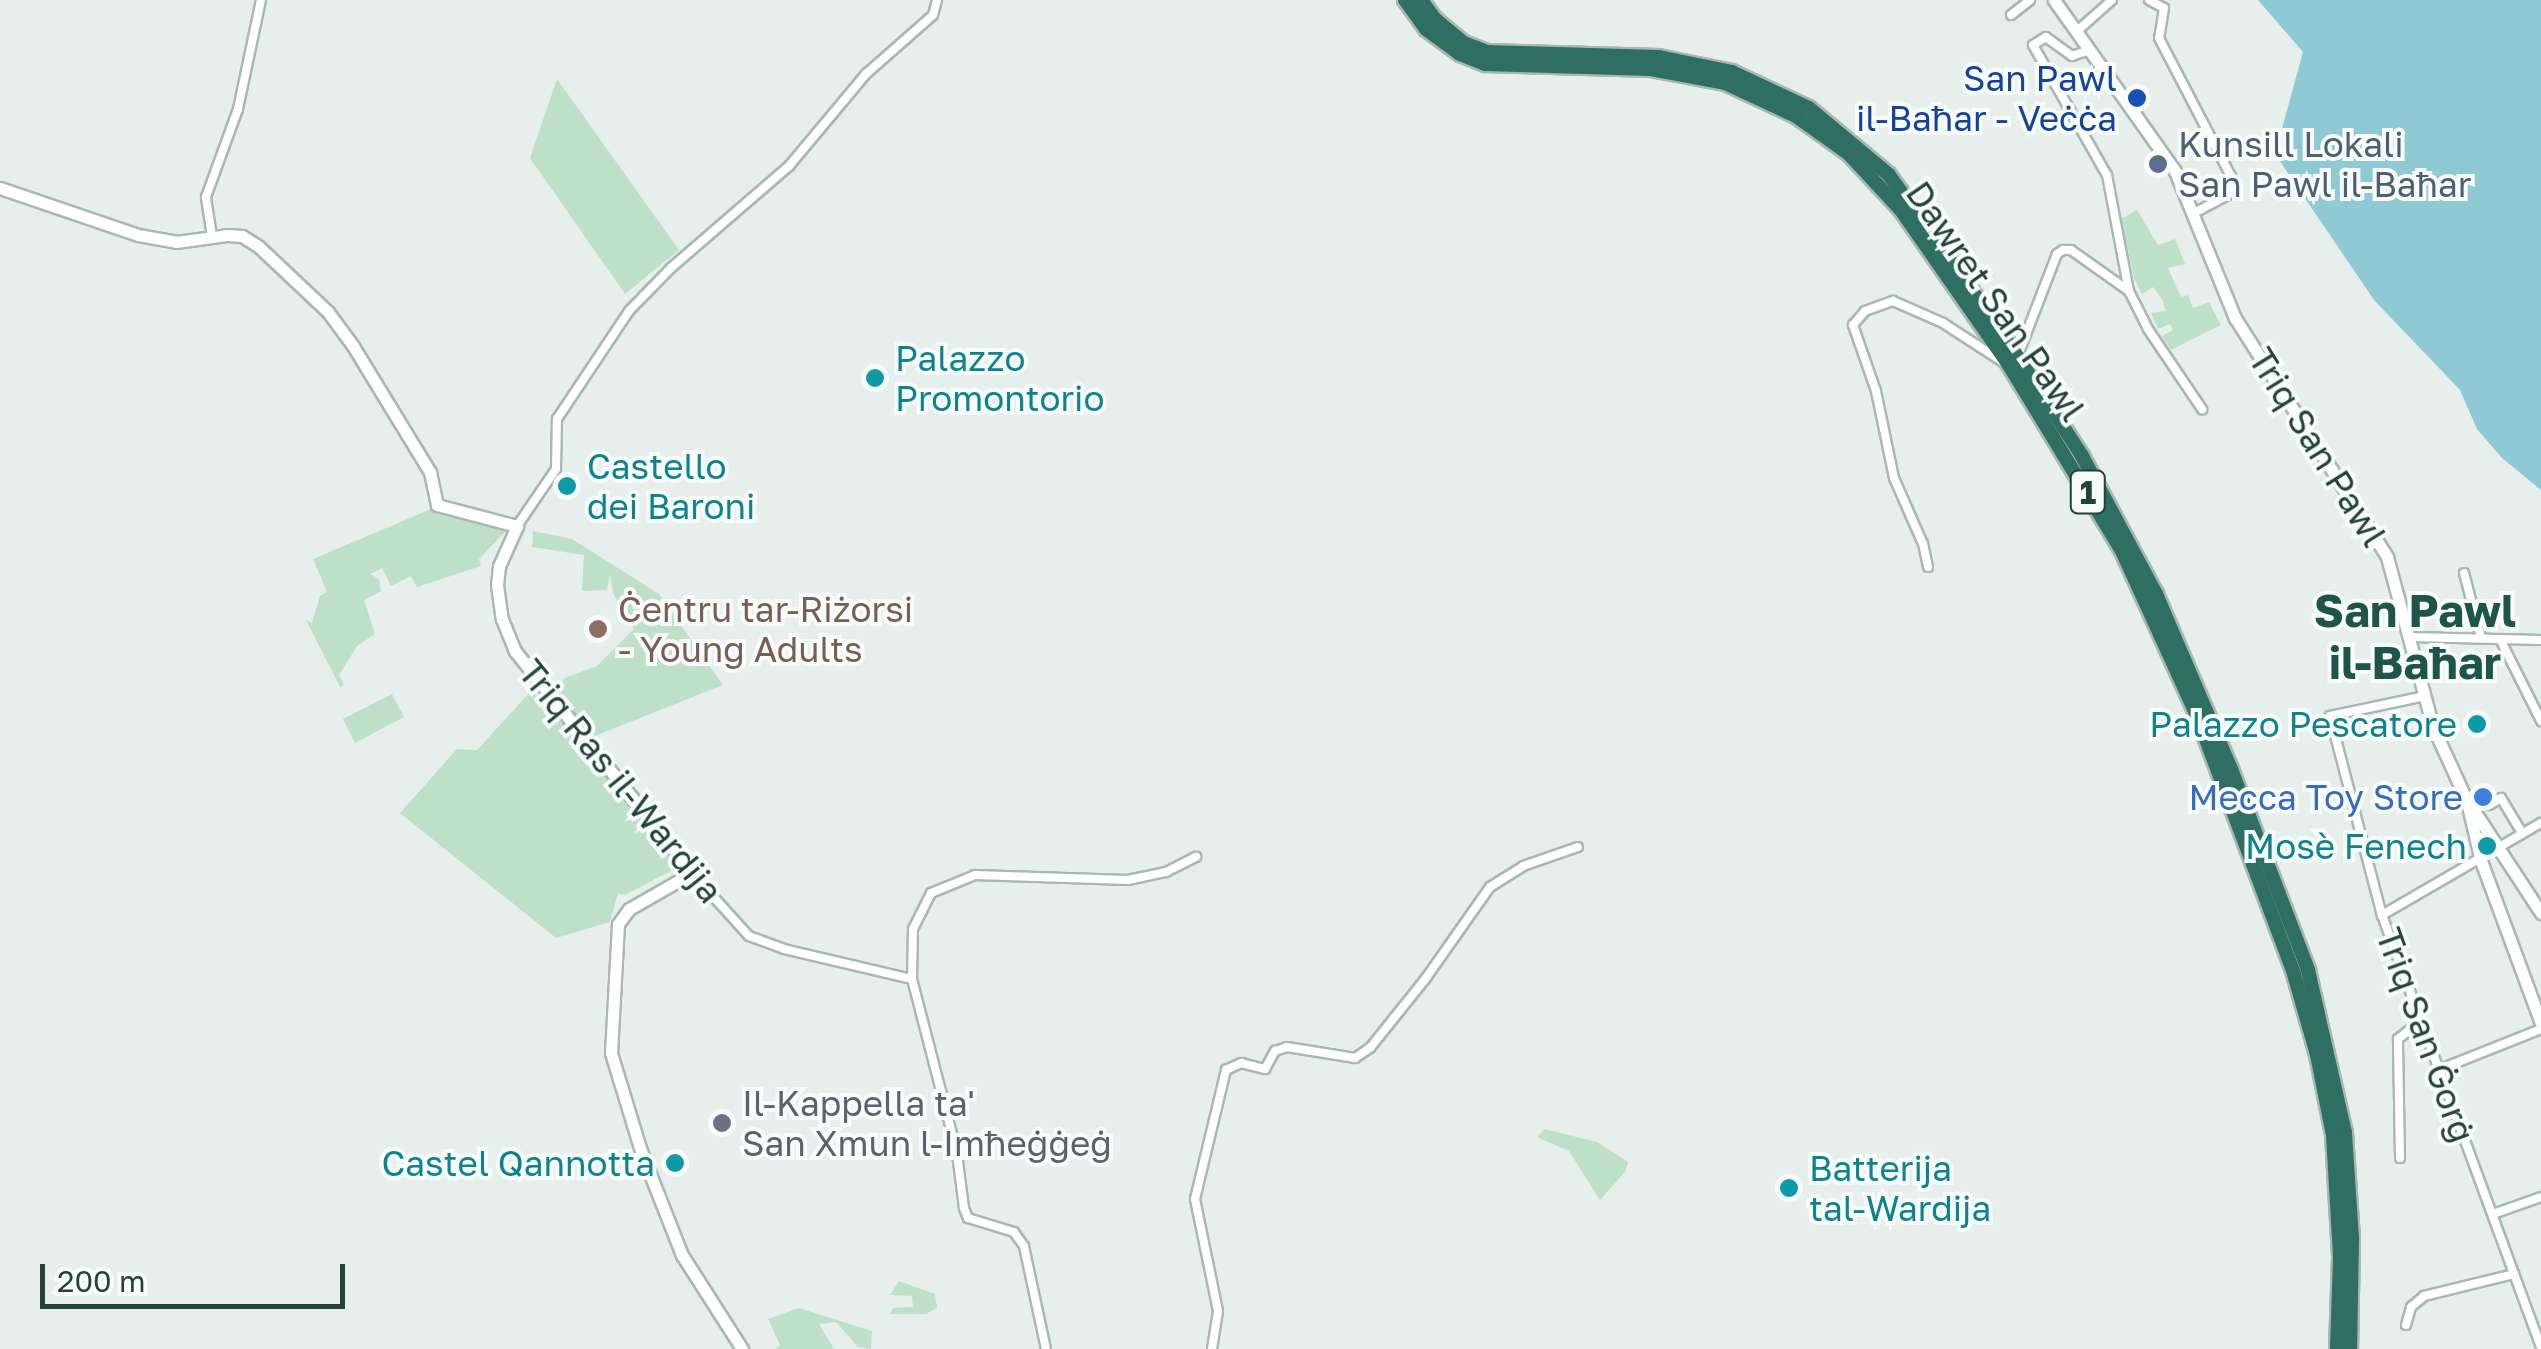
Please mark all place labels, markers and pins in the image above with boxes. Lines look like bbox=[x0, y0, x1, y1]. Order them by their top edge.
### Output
place label: San Pawl il-Baħar - Veċċa bbox=[1856, 57, 2117, 139]
marker: San Pawl il-Baħar - Veċċa bbox=[2126, 87, 2148, 109]
place label: Kunsill Lokali San Pawl il-Baħar bbox=[2178, 123, 2471, 205]
marker: Kunsill Lokali San Pawl il-Baħar bbox=[2147, 153, 2169, 175]
place label: Palazzo Promontorio bbox=[895, 337, 1104, 419]
marker: Palazzo Promontorio bbox=[864, 367, 886, 389]
place label: Castello dei Baroni bbox=[587, 445, 755, 527]
marker: Castello dei Baroni bbox=[556, 475, 578, 497]
place label: Ċentru tar-Riżorsi - Young Adults bbox=[618, 588, 913, 670]
marker: Ċentru tar-Riżorsi - Young Adults bbox=[587, 618, 609, 640]
place label: Palazzo Pescatore bbox=[2149, 703, 2457, 745]
marker: Palazzo Pescatore bbox=[2466, 713, 2488, 735]
place label: Mecca Toy Store bbox=[2188, 776, 2463, 818]
marker: Mecca Toy Store bbox=[2472, 786, 2494, 808]
place label: Mosè Fenech bbox=[2245, 825, 2467, 867]
marker: Mosè Fenech bbox=[2476, 835, 2498, 857]
place label: Il-Kappella ta' San Xmun l-Imħeġġeġ bbox=[742, 1082, 1112, 1164]
marker: Il-Kappella ta' San Xmun l-Imħeġġeġ bbox=[711, 1112, 733, 1134]
place label: Castel Qannotta bbox=[381, 1142, 655, 1184]
place label: Batterija tal-Wardija bbox=[1809, 1147, 1991, 1229]
marker: Castel Qannotta bbox=[664, 1152, 686, 1174]
marker: Batterija tal-Wardija bbox=[1778, 1177, 1800, 1199]

